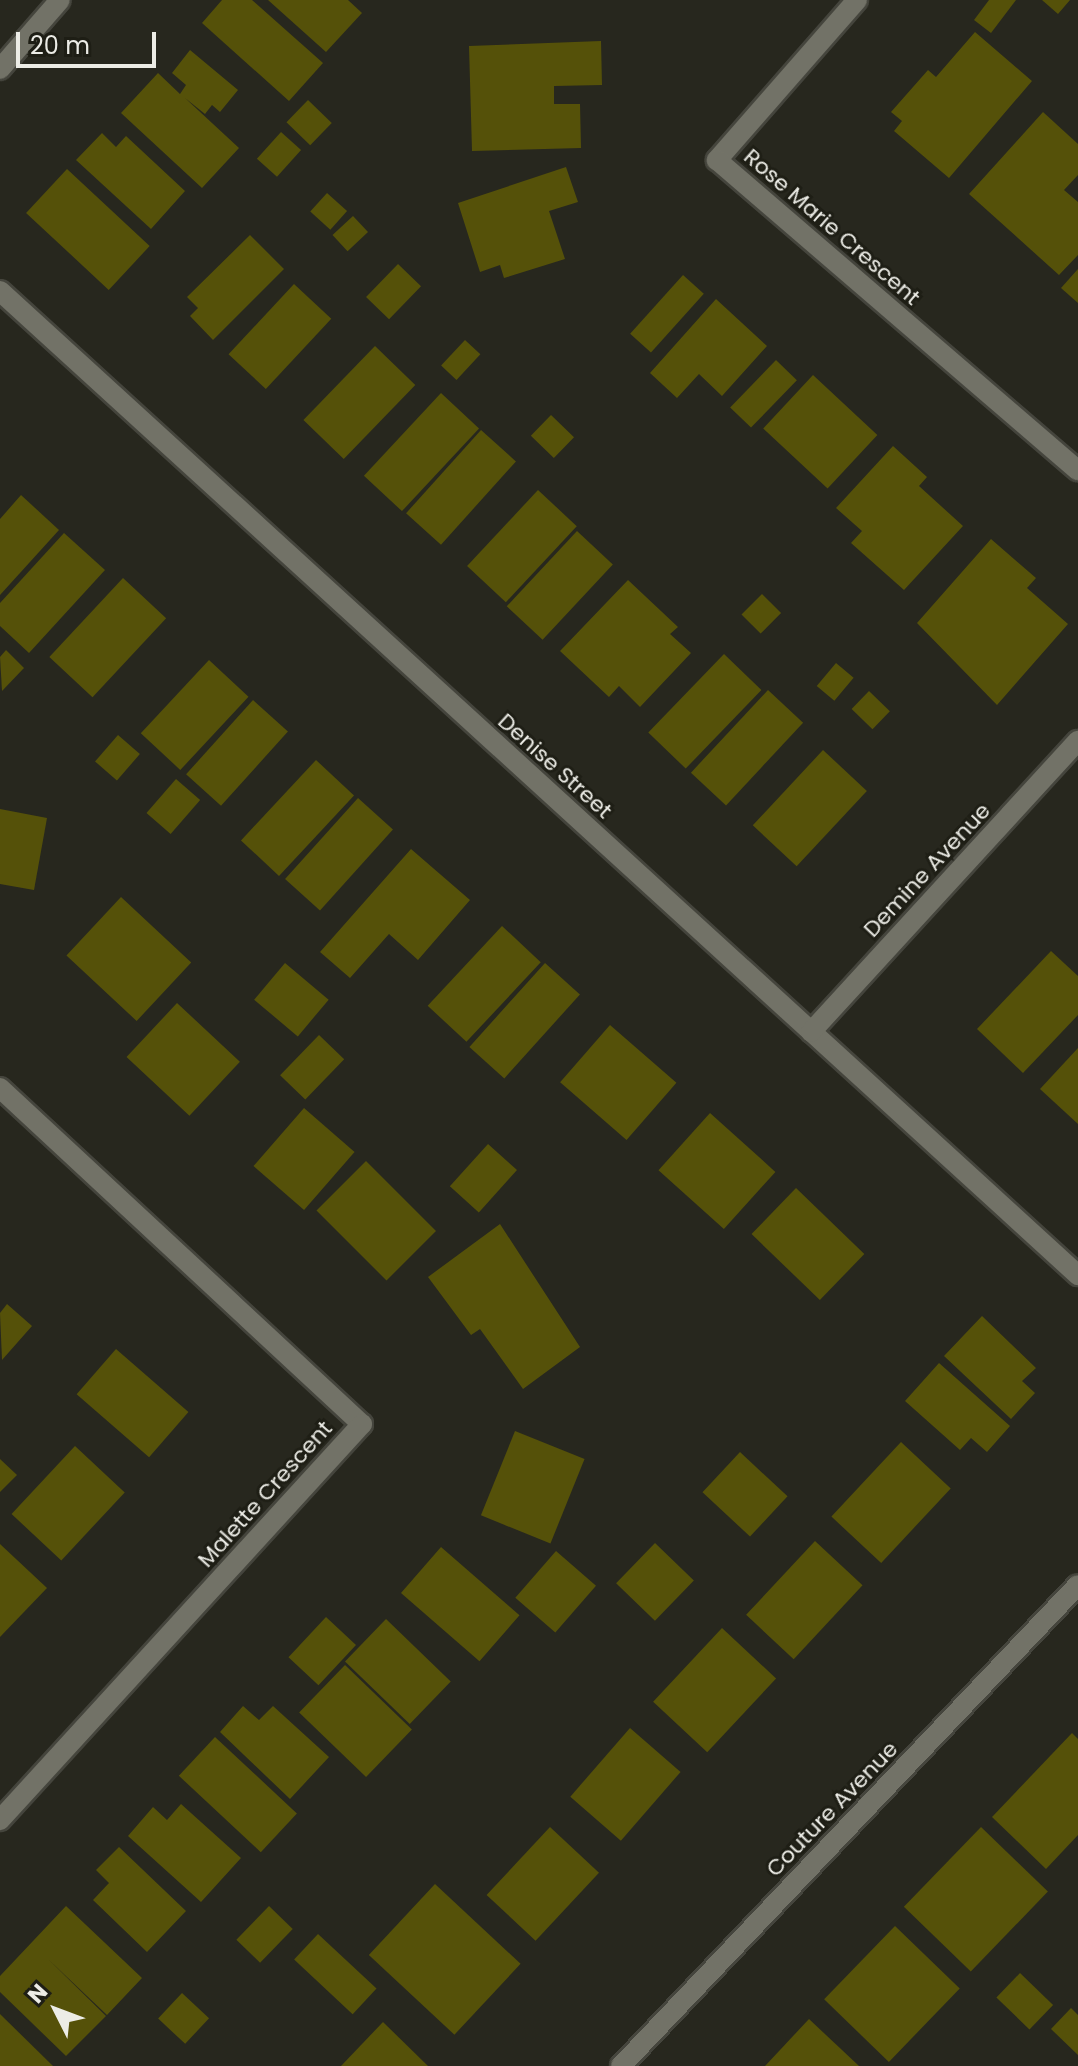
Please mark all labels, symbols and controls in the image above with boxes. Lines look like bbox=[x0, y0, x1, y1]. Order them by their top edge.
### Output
scale bar bbox=[20, 16, 160, 66]
text: 20 m bbox=[30, 29, 90, 62]
street label: Rose Marie Crescent bbox=[739, 143, 925, 311]
street label: Denise Street bbox=[493, 708, 617, 824]
street label: Demine Avenue bbox=[858, 798, 996, 942]
street label: Malette Crescent bbox=[192, 1415, 338, 1573]
street label: Couture Avenue bbox=[761, 1736, 903, 1882]
north arrow bbox=[16, 1970, 96, 2050]
text: N bbox=[21, 1977, 55, 2010]

